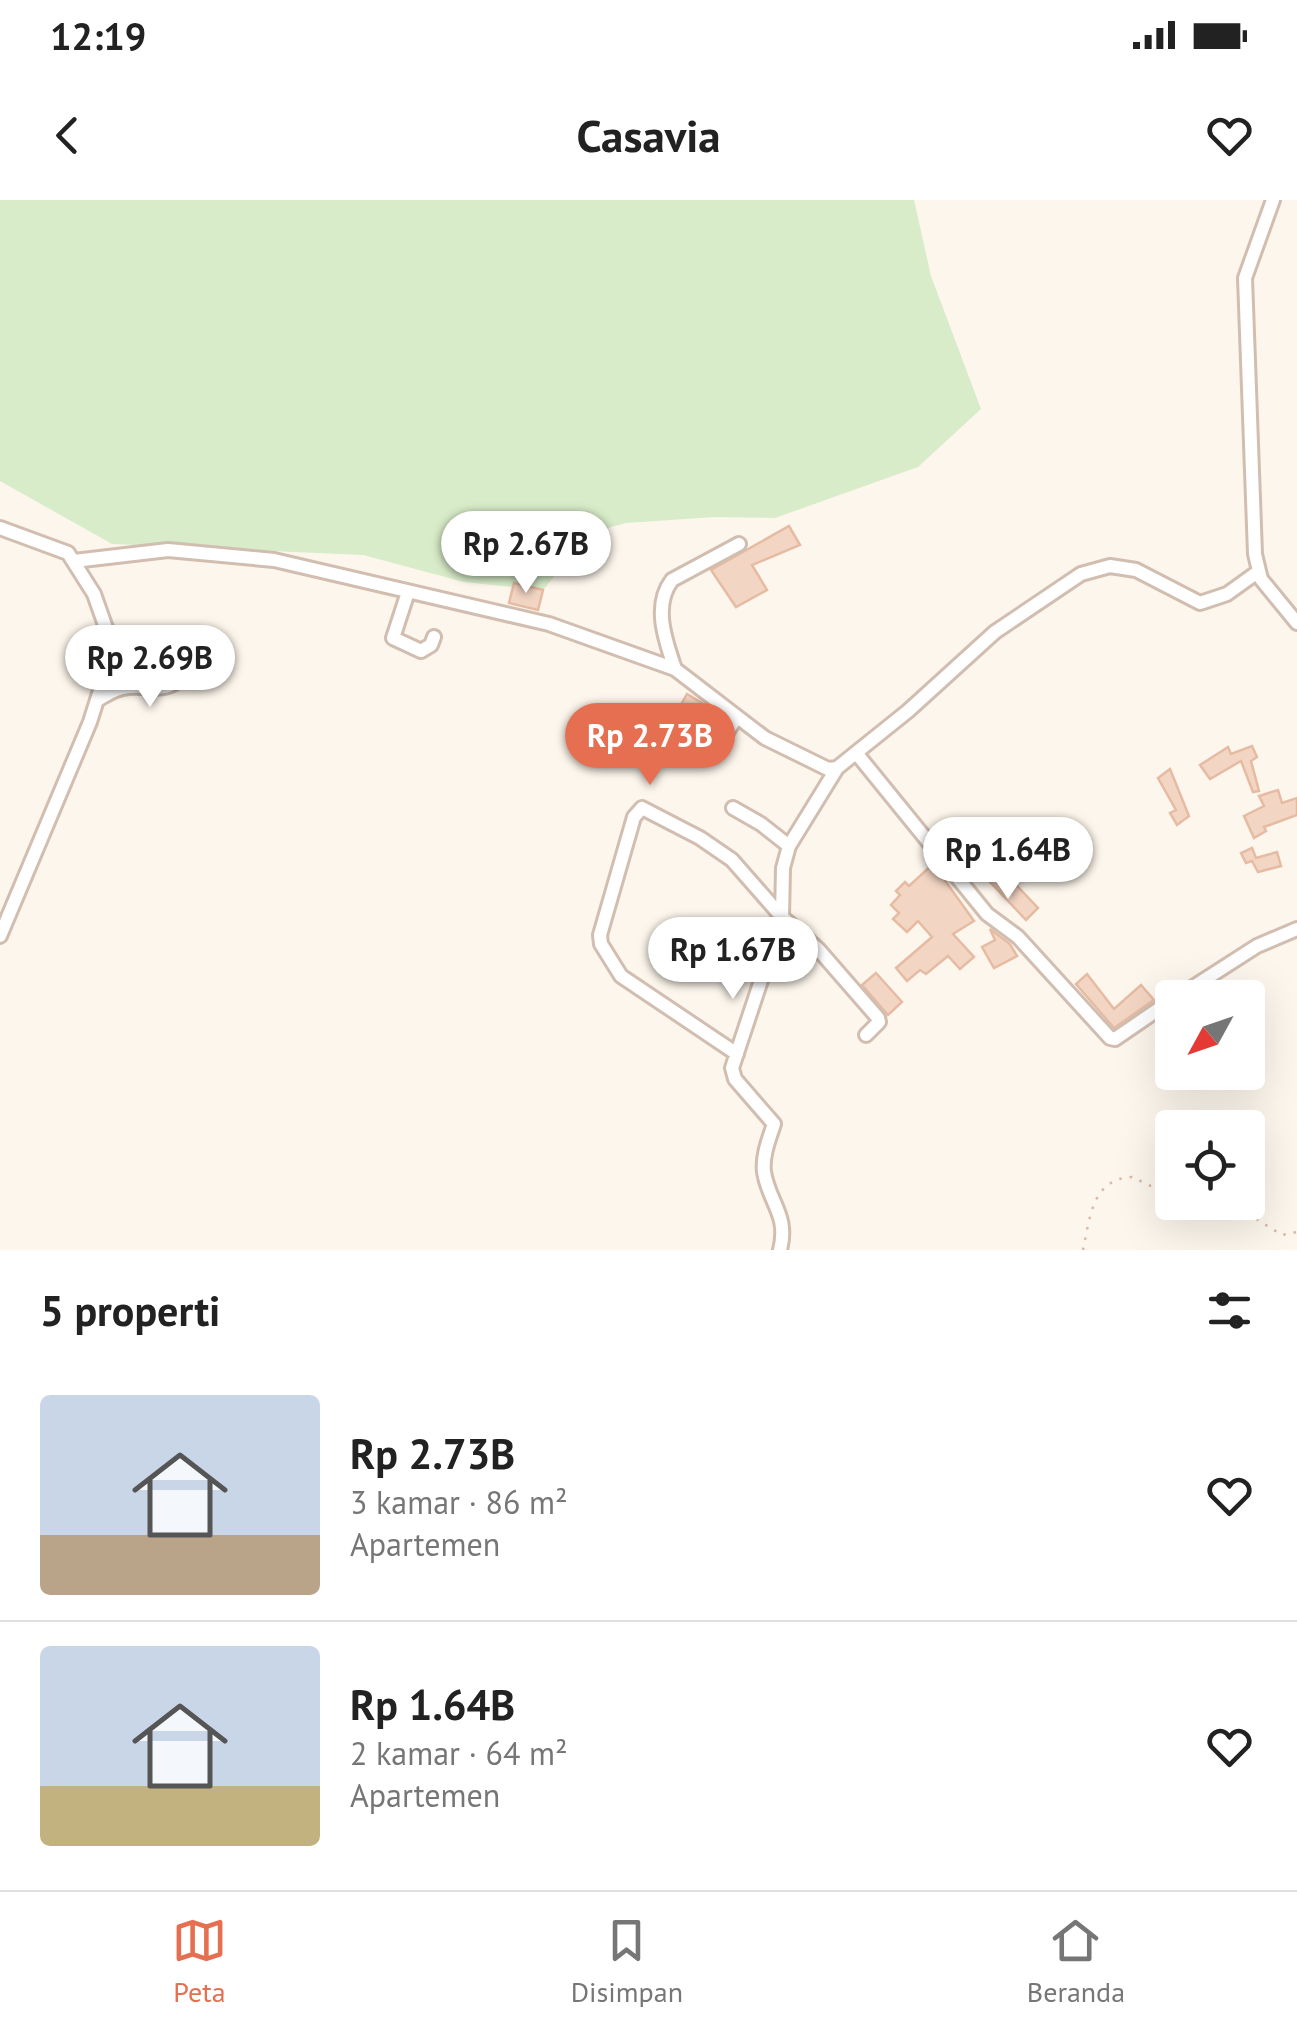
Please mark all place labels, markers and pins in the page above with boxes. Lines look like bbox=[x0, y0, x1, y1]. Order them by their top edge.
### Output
pin: Rp 2.67B bbox=[423, 511, 629, 596]
pin: Rp 2.69B bbox=[47, 625, 253, 710]
pin: Rp 2.73B bbox=[547, 703, 753, 788]
pin: Rp 1.64B bbox=[905, 817, 1111, 902]
pin: Rp 1.67B bbox=[630, 917, 836, 1002]

